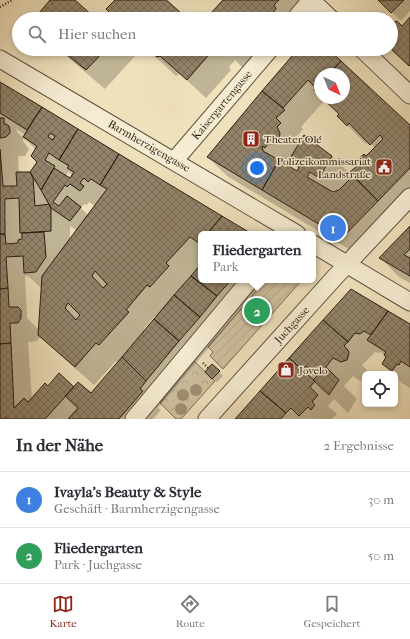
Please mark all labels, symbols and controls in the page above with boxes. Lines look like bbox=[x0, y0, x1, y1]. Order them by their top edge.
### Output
search box bbox=[12, 12, 398, 56]
icon: search bbox=[26, 23, 48, 45]
text: Hier suchen bbox=[58, 25, 136, 43]
street label: Kaisergartengasse bbox=[189, 67, 255, 142]
north arrow bbox=[314, 68, 350, 104]
street label: Barmherzigengasse bbox=[106, 117, 193, 175]
building icon: Theater Olé bbox=[241, 129, 261, 149]
place label: Theater Olé bbox=[264, 133, 322, 146]
place label: Polizeikommissariat Landstraße bbox=[277, 155, 372, 181]
public building icon: Polizeikommissariat Landstraße bbox=[374, 157, 394, 177]
your location bbox=[247, 158, 267, 178]
pin: 1 bbox=[320, 213, 346, 243]
popup bbox=[198, 231, 316, 283]
text: Fliedergarten bbox=[213, 241, 301, 259]
text: Park bbox=[213, 259, 238, 274]
pin: 2 bbox=[244, 296, 270, 326]
street label: Juchgasse bbox=[271, 303, 312, 347]
shop icon: Jovelo bbox=[276, 360, 296, 380]
place label: Jovelo bbox=[298, 364, 328, 377]
map controls bbox=[362, 371, 398, 407]
button: locate bbox=[362, 371, 398, 407]
text: In der Nähe bbox=[16, 435, 103, 455]
text: 2 Ergebnisse bbox=[324, 438, 394, 453]
text: Ivayla's Beauty & Style bbox=[54, 483, 201, 501]
text: 1 bbox=[27, 492, 31, 507]
text: 30 m bbox=[368, 492, 394, 507]
text: Geschäft · Barmherzigengasse bbox=[54, 501, 220, 516]
text: Fliedergarten bbox=[54, 539, 143, 557]
text: 2 bbox=[26, 548, 32, 563]
text: 50 m bbox=[368, 548, 394, 563]
text: Park · Juchgasse bbox=[54, 557, 142, 572]
tab: Karte bbox=[49, 593, 77, 630]
tab: Route bbox=[176, 593, 205, 630]
tab: Gespeichert bbox=[304, 593, 360, 630]

